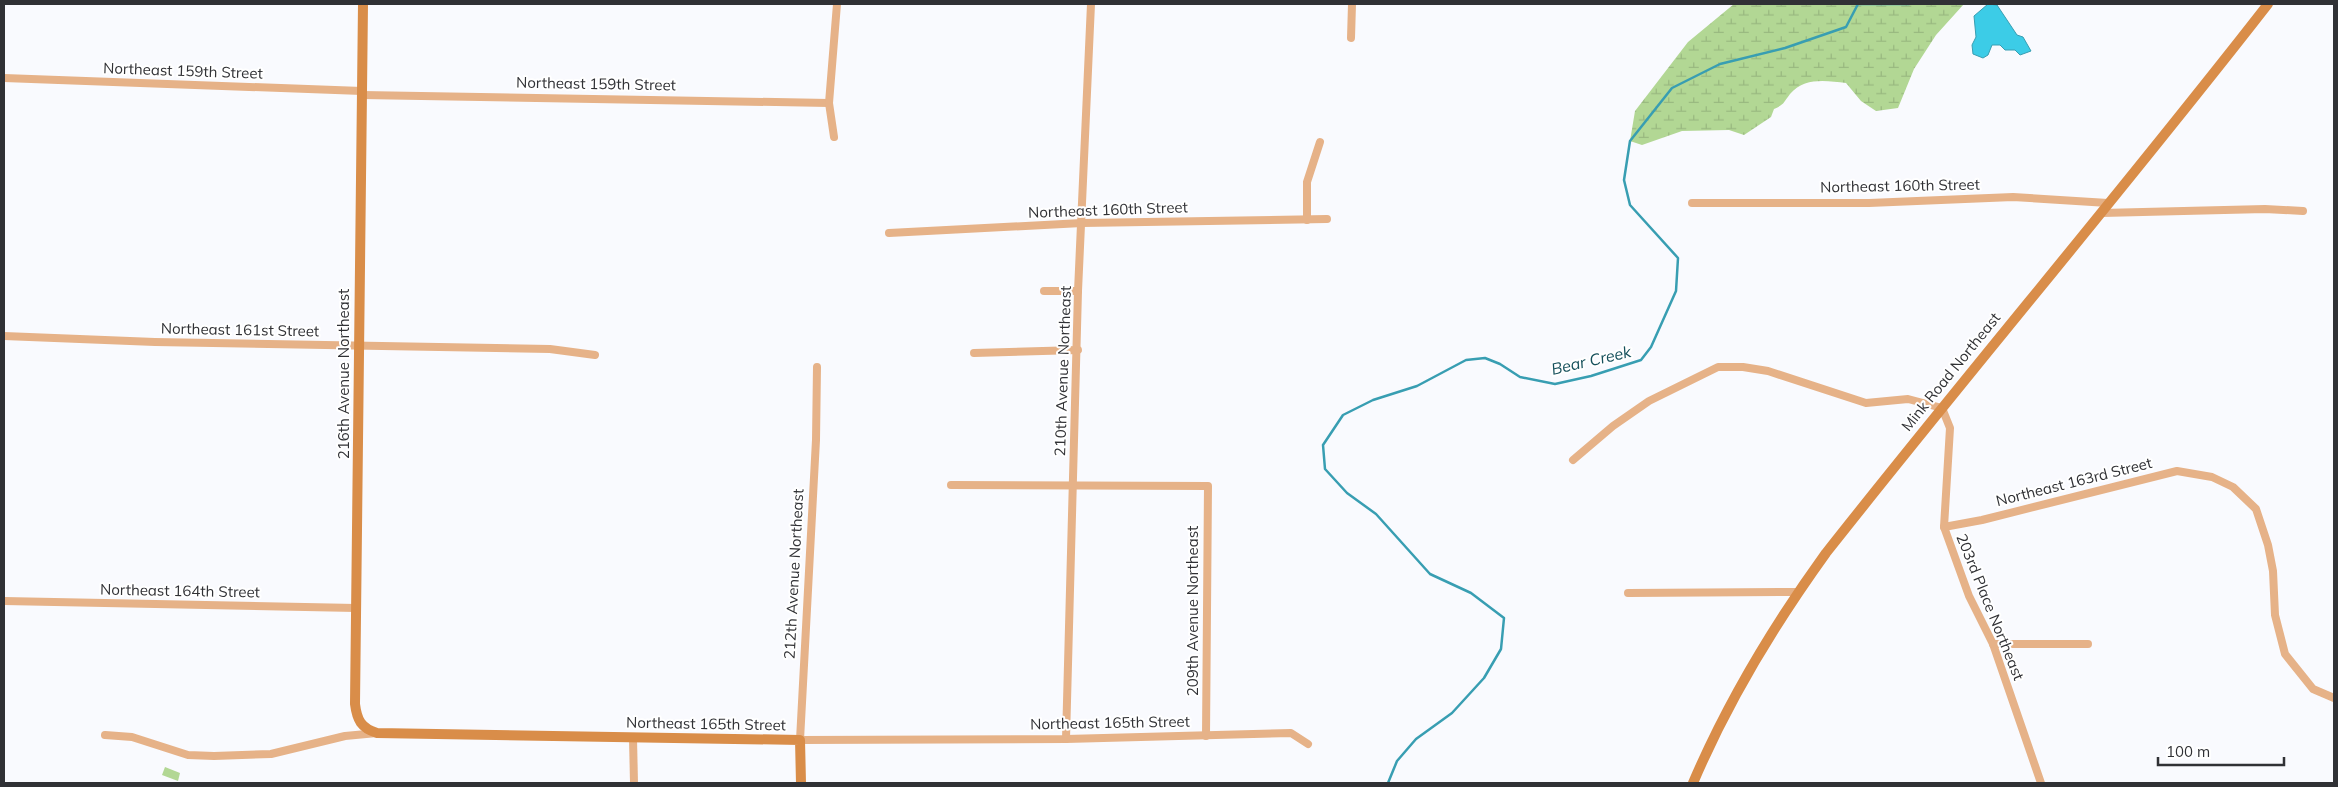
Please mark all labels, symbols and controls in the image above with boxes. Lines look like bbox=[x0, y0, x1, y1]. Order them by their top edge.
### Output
street label: Northeast 159th Street bbox=[103, 58, 263, 83]
street label: Northeast 159th Street bbox=[516, 73, 676, 94]
street label: Northeast 160th Street bbox=[1820, 175, 1980, 196]
street label: Northeast 160th Street bbox=[1028, 197, 1188, 222]
street label: 210th Avenue Northeast bbox=[1050, 285, 1075, 457]
street label: 216th Avenue Northeast bbox=[334, 289, 353, 459]
street label: Mink Road Northeast bbox=[1897, 309, 2004, 435]
street label: Northeast 161st Street bbox=[161, 319, 319, 340]
water label: Bear Creek bbox=[1549, 341, 1634, 379]
street label: Northeast 163rd Street bbox=[1994, 453, 2154, 510]
street label: 212th Avenue Northeast bbox=[780, 488, 807, 660]
street label: 209th Avenue Northeast bbox=[1183, 526, 1202, 696]
street label: 203rd Place Northeast bbox=[1952, 531, 2029, 683]
street label: Northeast 164th Street bbox=[100, 580, 260, 601]
street label: Northeast 165th Street bbox=[1030, 712, 1190, 733]
street label: Northeast 165th Street bbox=[626, 713, 786, 734]
scale bar bbox=[2158, 734, 2284, 766]
text: 100 m bbox=[2166, 742, 2210, 761]

